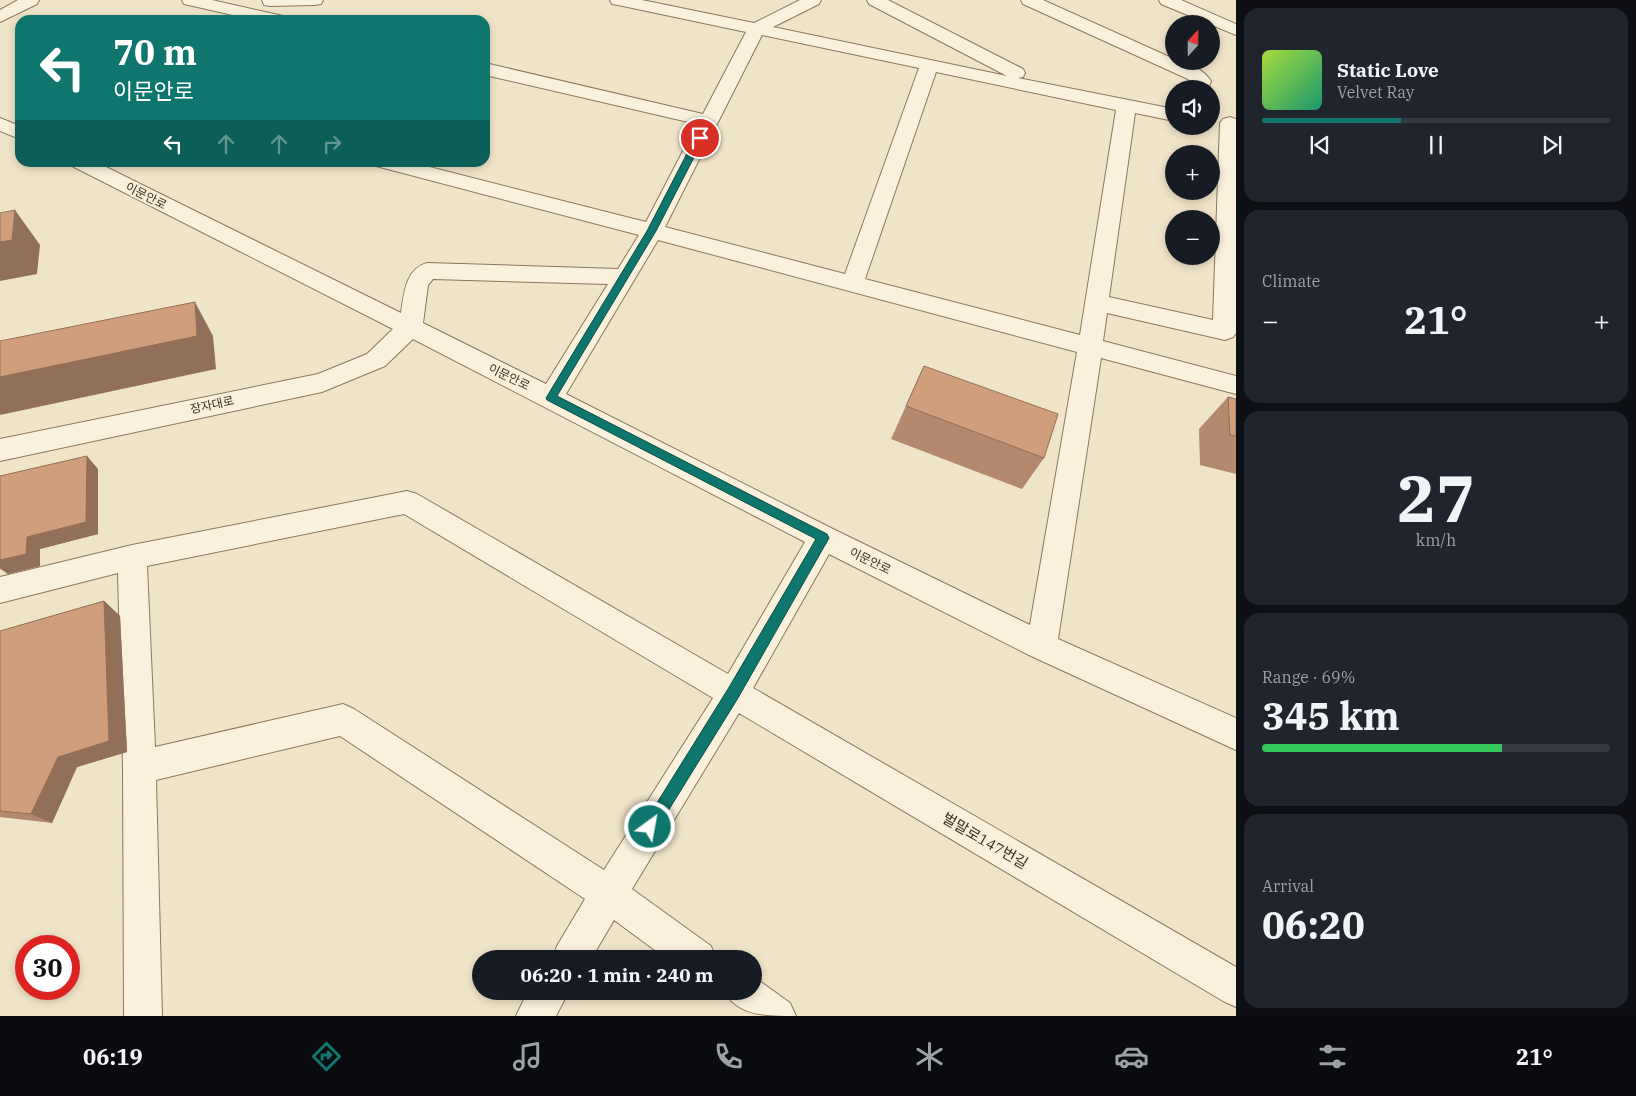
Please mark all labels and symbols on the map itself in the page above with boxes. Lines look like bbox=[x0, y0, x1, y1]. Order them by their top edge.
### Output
north arrow bbox=[1165, 15, 1220, 70]
pin bbox=[679, 117, 721, 159]
street label: 이문안로 bbox=[123, 179, 169, 212]
street label: 이문안로 bbox=[486, 360, 532, 393]
street label: 장자대로 bbox=[189, 393, 235, 416]
street label: 이문안로 bbox=[847, 544, 893, 577]
position arrow bbox=[623, 800, 675, 852]
street label: 벌말로147번길 bbox=[939, 808, 1032, 873]
speed limit sign: 30 bbox=[15, 935, 80, 1000]

